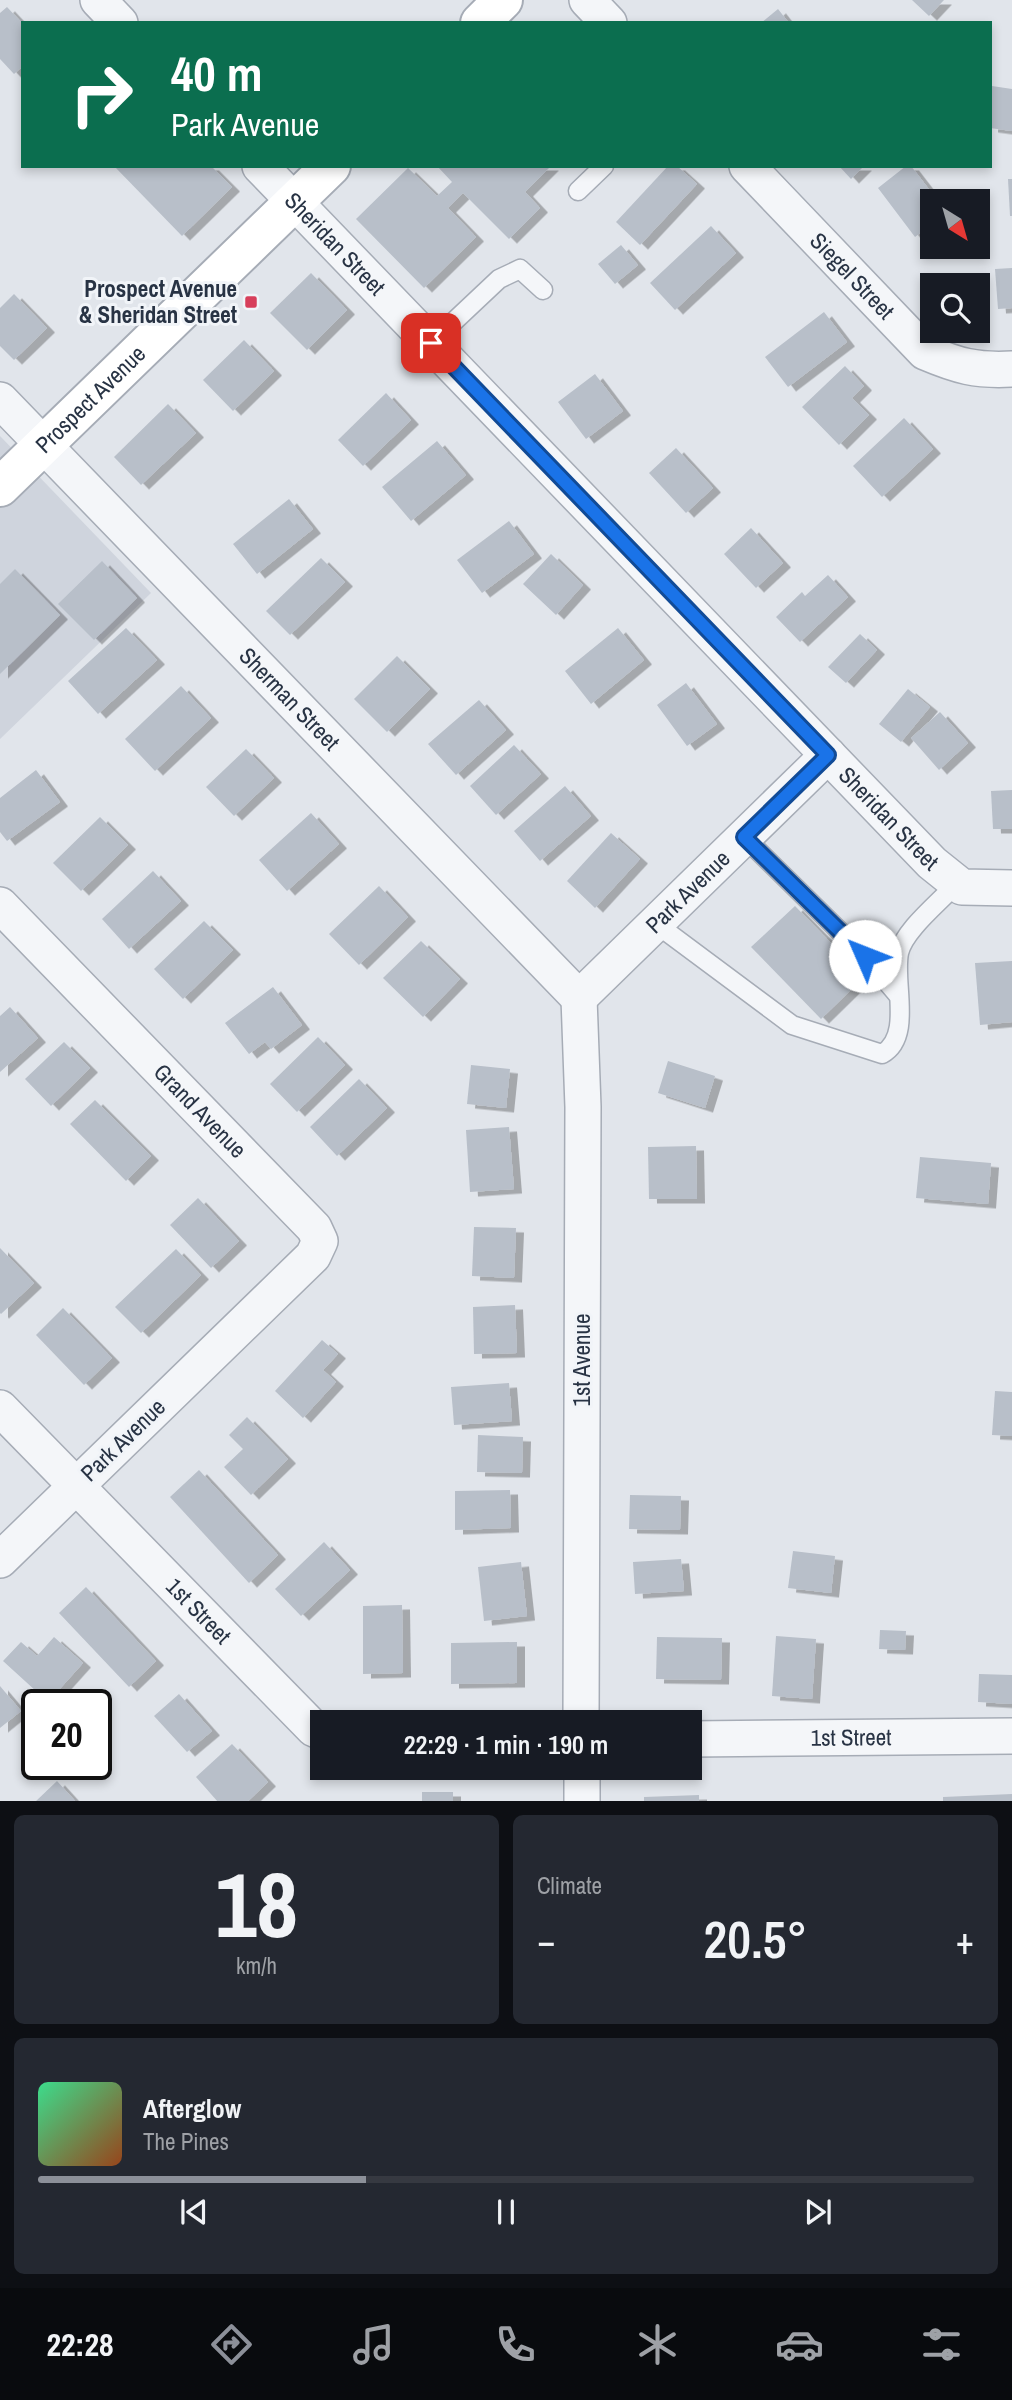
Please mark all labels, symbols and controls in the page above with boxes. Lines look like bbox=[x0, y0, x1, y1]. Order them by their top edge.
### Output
text: 40 m bbox=[171, 40, 263, 106]
icon: right bbox=[56, 49, 147, 140]
text: Park Avenue bbox=[171, 103, 319, 146]
street label: Sheridan Street bbox=[278, 185, 392, 302]
north arrow bbox=[920, 189, 990, 259]
map controls bbox=[920, 189, 990, 343]
street label: Siegel Street bbox=[804, 225, 901, 326]
place label: Prospect Avenue & Sheridan Street bbox=[79, 273, 237, 330]
button: search bbox=[920, 273, 990, 343]
marker: Prospect Avenue & Sheridan Street bbox=[243, 294, 259, 310]
pin bbox=[401, 313, 461, 373]
icon: arrive bbox=[412, 324, 450, 362]
street label: Prospect Avenue bbox=[28, 338, 152, 460]
street label: Sherman Street bbox=[233, 640, 347, 757]
street label: Sheridan Street bbox=[832, 760, 945, 877]
street label: Park Avenue bbox=[638, 843, 736, 940]
position arrow bbox=[828, 919, 902, 993]
street label: Grand Avenue bbox=[147, 1056, 253, 1164]
street label: 1st Avenue bbox=[566, 1313, 597, 1407]
street label: Park Avenue bbox=[74, 1391, 172, 1488]
street label: 1st Street bbox=[160, 1571, 238, 1650]
speed limit sign: 20 bbox=[21, 1689, 112, 1780]
street label: 1st Street bbox=[810, 1721, 892, 1753]
text: 22:29 · 1 min · 190 m bbox=[404, 1727, 608, 1762]
text: 18 bbox=[215, 1843, 298, 1965]
text: Climate bbox=[537, 1870, 602, 1901]
text: 20.5° bbox=[704, 1904, 807, 1974]
text: − bbox=[537, 1915, 555, 1966]
text: + bbox=[956, 1915, 974, 1966]
text: km/h bbox=[236, 1950, 277, 1981]
text: Afterglow bbox=[143, 2091, 241, 2126]
text: The Pines bbox=[143, 2126, 229, 2157]
icon: previous bbox=[175, 2193, 213, 2231]
icon: pause bbox=[487, 2193, 525, 2231]
icon: next bbox=[799, 2193, 837, 2231]
icon: directions bbox=[207, 2320, 256, 2369]
icon: music bbox=[349, 2320, 398, 2369]
icon: phone bbox=[491, 2320, 540, 2369]
icon: climate bbox=[633, 2320, 682, 2369]
icon: car bbox=[775, 2320, 824, 2369]
icon: filters bbox=[917, 2320, 966, 2369]
text: 22:28 bbox=[46, 2323, 114, 2366]

